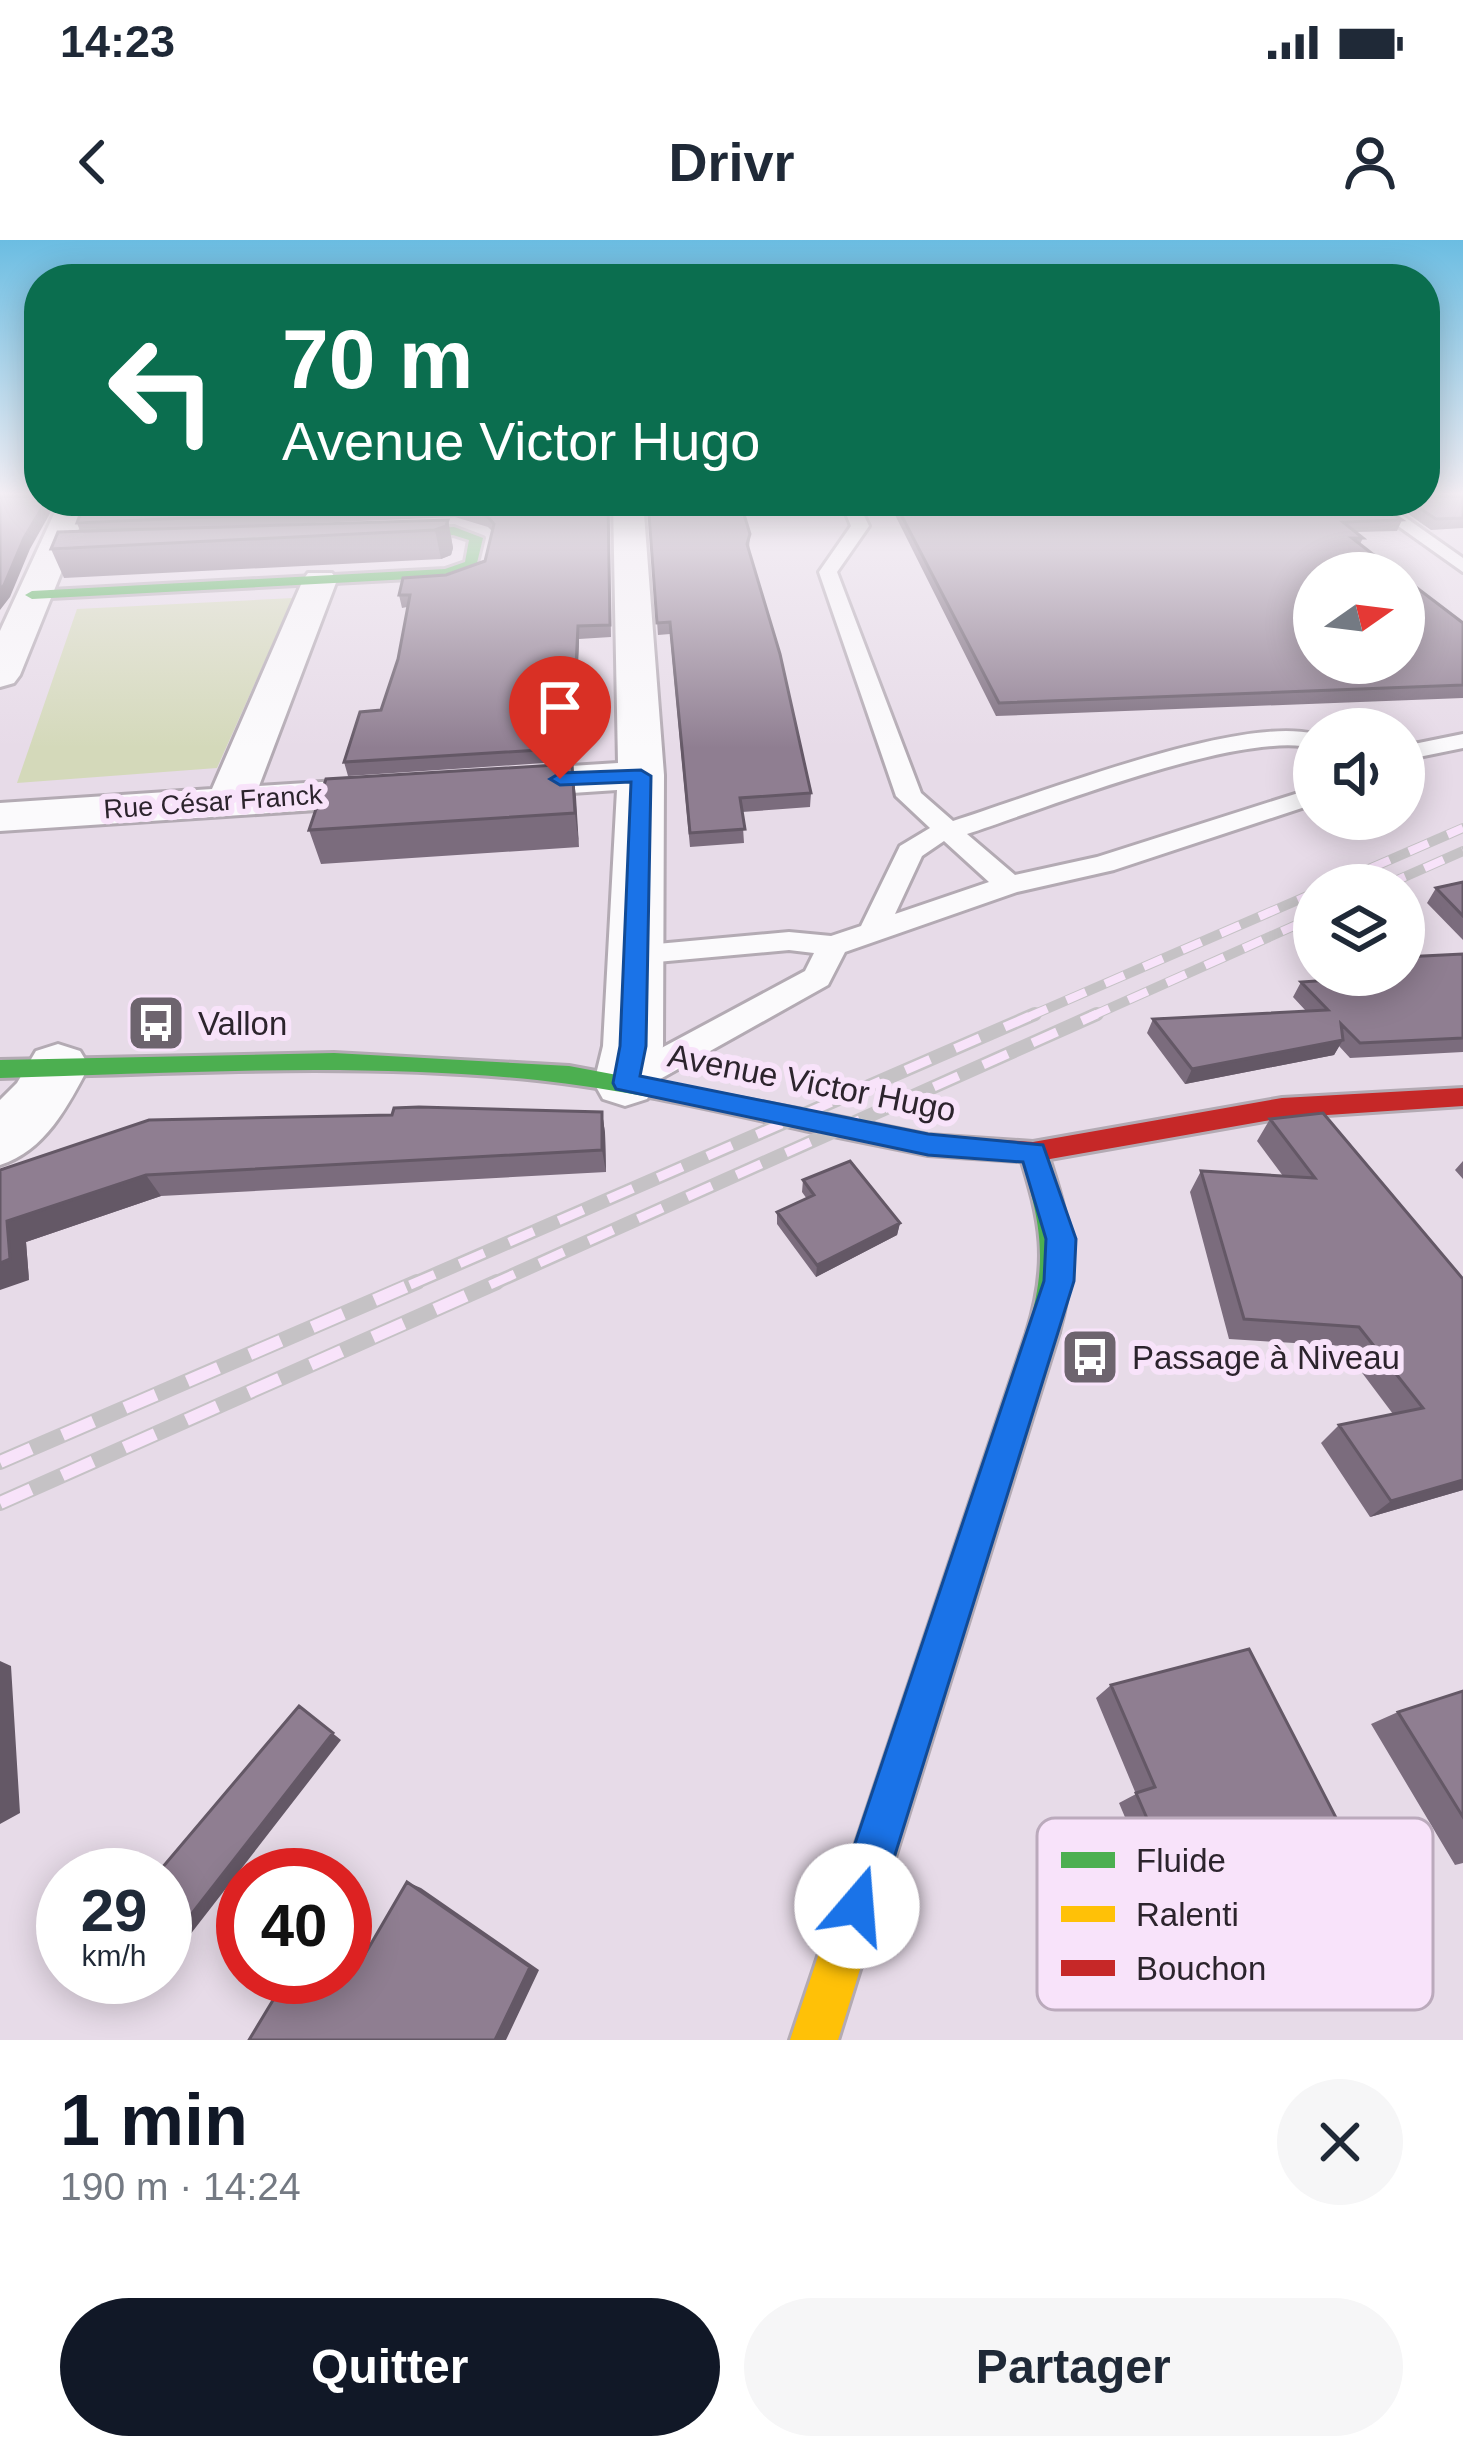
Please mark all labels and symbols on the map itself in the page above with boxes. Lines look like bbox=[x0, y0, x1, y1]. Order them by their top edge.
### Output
north arrow bbox=[1293, 552, 1425, 684]
pin bbox=[509, 656, 611, 779]
street label: Rue César Franck bbox=[103, 779, 324, 825]
bus stop icon: Vallon bbox=[125, 992, 187, 1054]
place label: Vallon bbox=[198, 1005, 287, 1042]
street label: Avenue Victor Hugo bbox=[665, 1036, 959, 1129]
bus stop icon: Passage à Niveau bbox=[1059, 1326, 1121, 1388]
place label: Passage à Niveau bbox=[1132, 1339, 1400, 1376]
legend bbox=[1037, 1818, 1433, 2010]
text: Fluide bbox=[1136, 1842, 1226, 1879]
position arrow bbox=[794, 1843, 920, 1969]
speed limit sign: 40 bbox=[216, 1848, 372, 2004]
text: Ralenti bbox=[1136, 1896, 1239, 1933]
text: Bouchon bbox=[1136, 1950, 1266, 1987]

